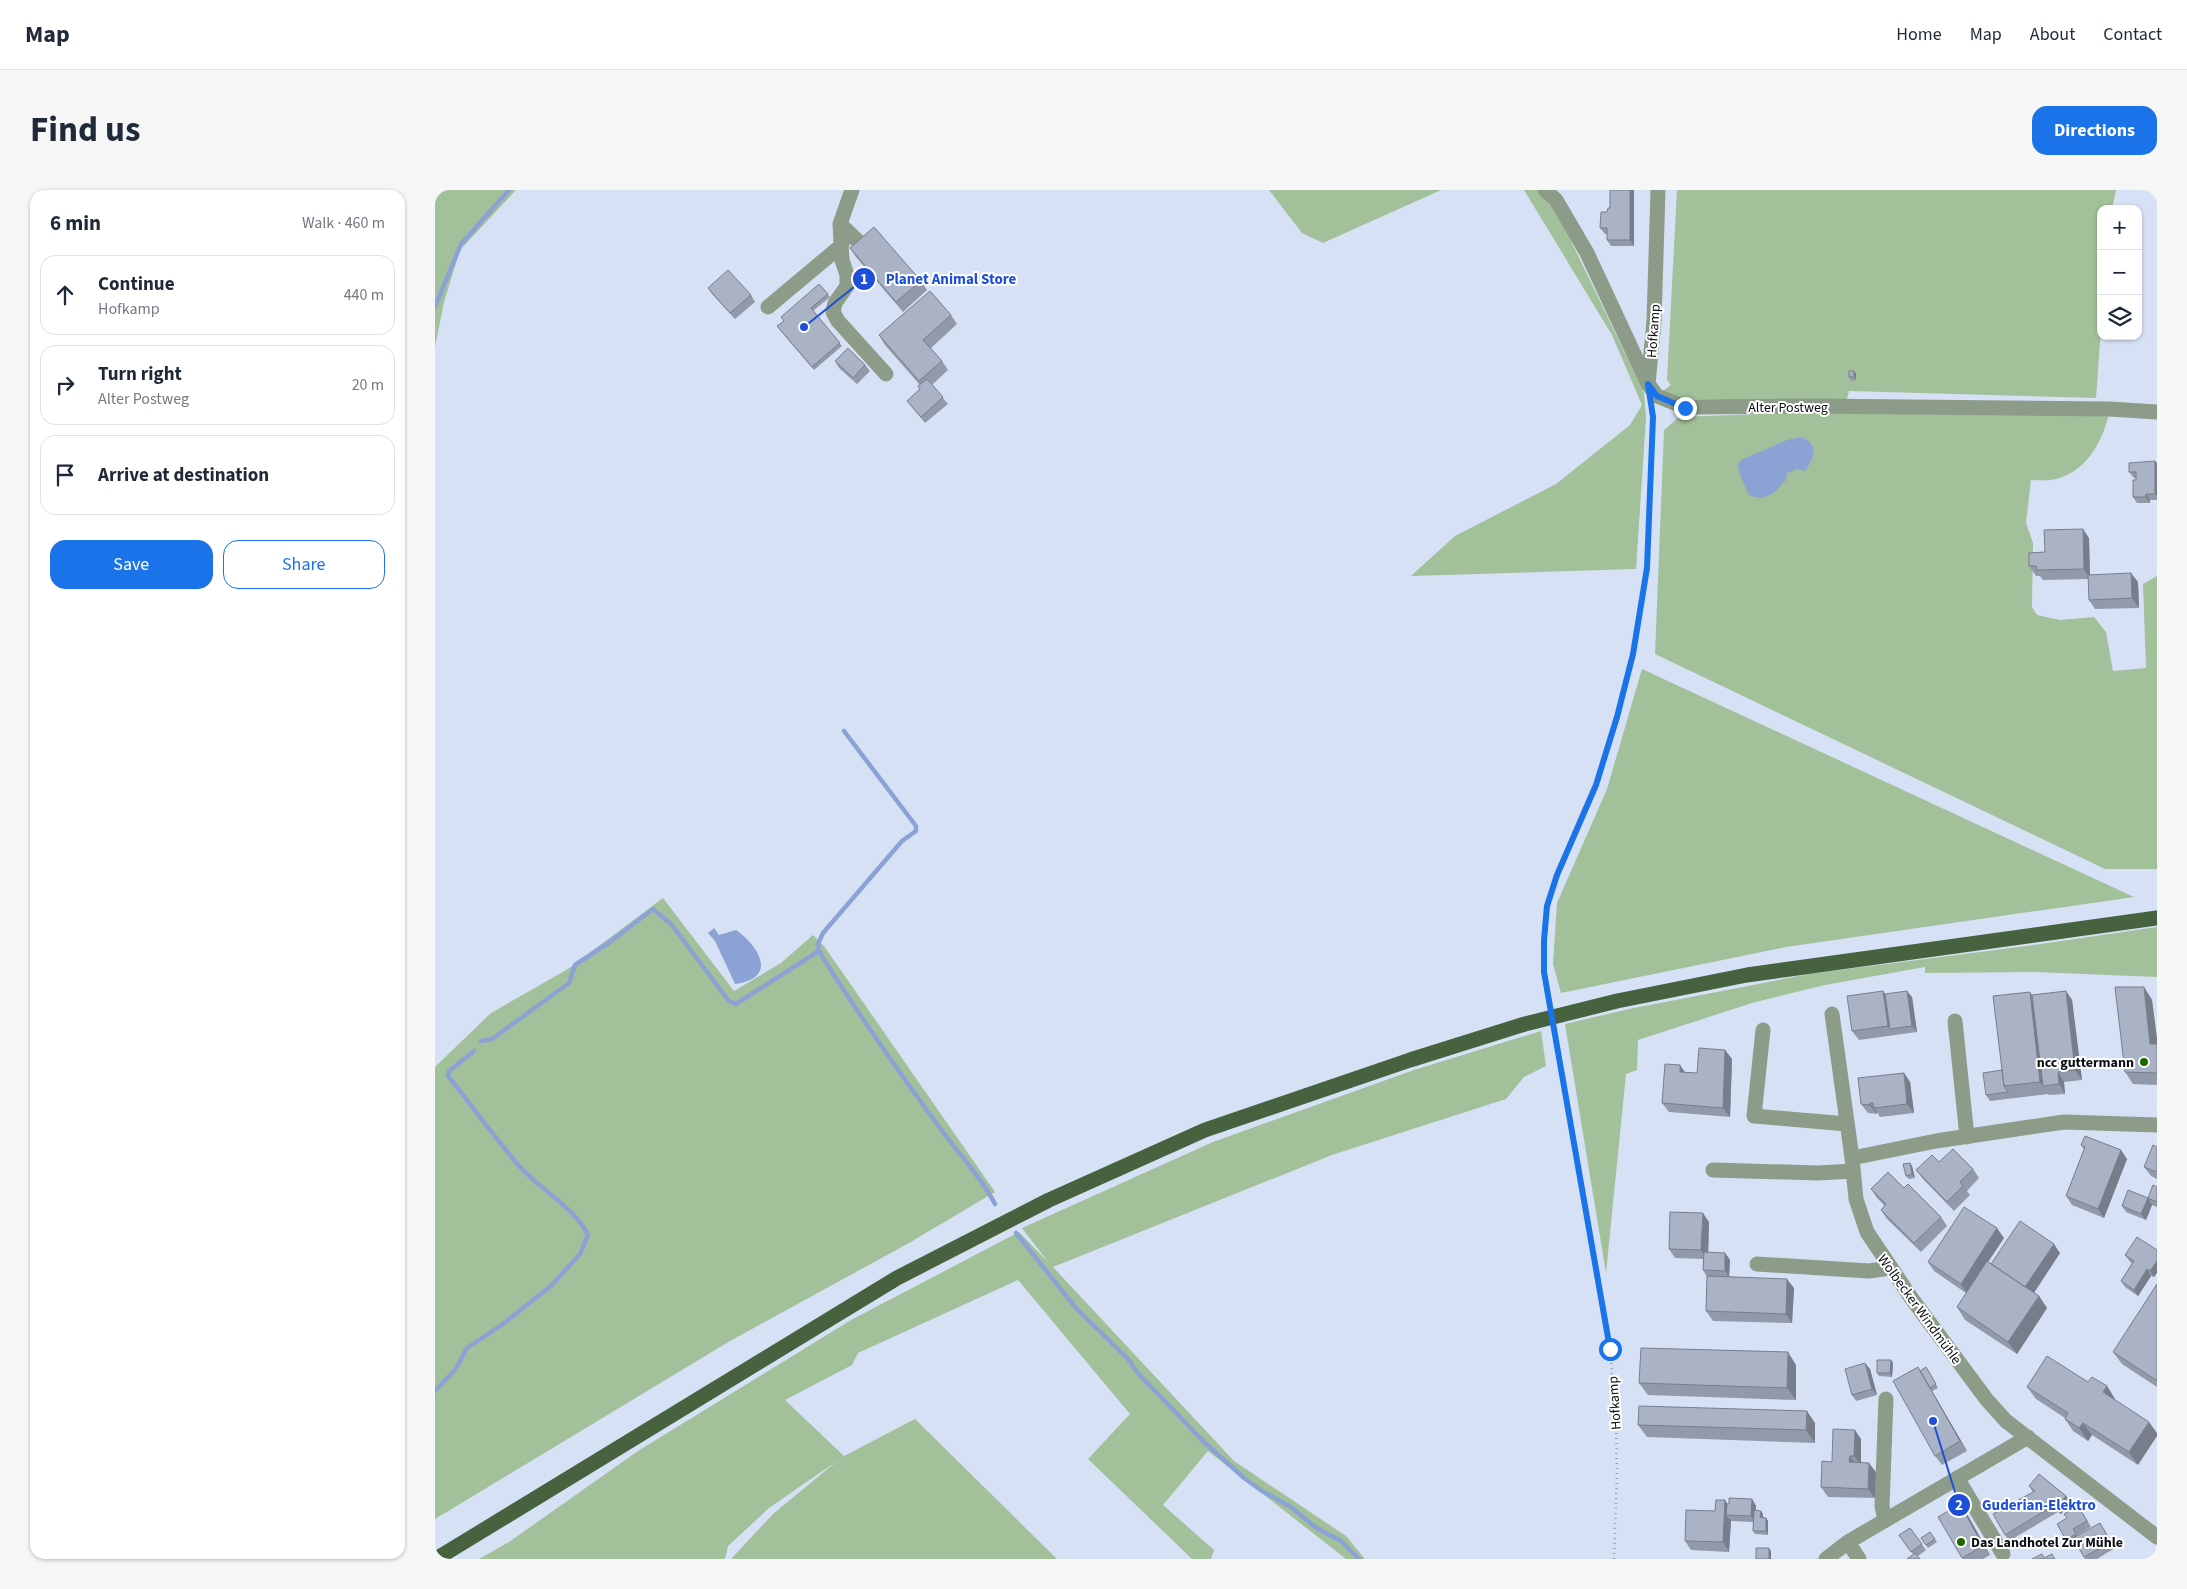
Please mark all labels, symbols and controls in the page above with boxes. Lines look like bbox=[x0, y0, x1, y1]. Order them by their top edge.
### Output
text: Map bbox=[25, 17, 70, 52]
text: Home bbox=[1896, 22, 1942, 47]
text: Map bbox=[1970, 22, 2002, 47]
text: About bbox=[2030, 22, 2075, 47]
text: Contact bbox=[2103, 22, 2162, 47]
text: Find us bbox=[30, 105, 140, 155]
button: Directions bbox=[2032, 106, 2157, 155]
map controls bbox=[2097, 205, 2142, 340]
button: + bbox=[2097, 205, 2142, 250]
text: 6 min bbox=[50, 208, 101, 238]
text: Walk · 460 m bbox=[302, 212, 385, 234]
button: − bbox=[2097, 250, 2142, 295]
callout: Planet Animal Store bbox=[851, 264, 1027, 294]
text: 1 bbox=[860, 269, 868, 290]
text: Planet Animal Store bbox=[886, 269, 1017, 290]
text: Continue bbox=[98, 271, 175, 298]
icon: ahead bbox=[51, 281, 79, 309]
text: 440 m bbox=[344, 284, 384, 306]
button: layers bbox=[2097, 295, 2142, 340]
text: Hofkamp bbox=[98, 298, 160, 320]
street label: Hofkamp bbox=[1642, 303, 1666, 359]
text: Turn right bbox=[98, 361, 182, 388]
icon: right bbox=[51, 371, 79, 399]
text: 20 m bbox=[352, 374, 384, 396]
text: Alter Postweg bbox=[98, 388, 189, 410]
route end bbox=[1674, 397, 1697, 420]
street label: Alter Postweg bbox=[1748, 398, 1828, 418]
icon: arrive bbox=[51, 461, 79, 489]
text: Arrive at destination bbox=[98, 462, 269, 489]
button: Save bbox=[50, 540, 213, 589]
button: Share bbox=[223, 540, 385, 589]
place label: ncc guttermann bbox=[2037, 1053, 2134, 1073]
marker: ncc guttermann bbox=[2138, 1056, 2150, 1068]
street label: Wolbecker Windmühle bbox=[1872, 1250, 1966, 1369]
route start bbox=[1599, 1338, 1622, 1361]
street label: Hofkamp bbox=[1603, 1375, 1627, 1431]
callout: Guderian-Elektro bbox=[1947, 1490, 2106, 1520]
text: 2 bbox=[1955, 1495, 1963, 1516]
text: Guderian-Elektro bbox=[1982, 1495, 2096, 1516]
place label: Das Landhotel Zur Mühle bbox=[1971, 1533, 2123, 1553]
marker: Das Landhotel Zur Mühle bbox=[1955, 1536, 1967, 1548]

